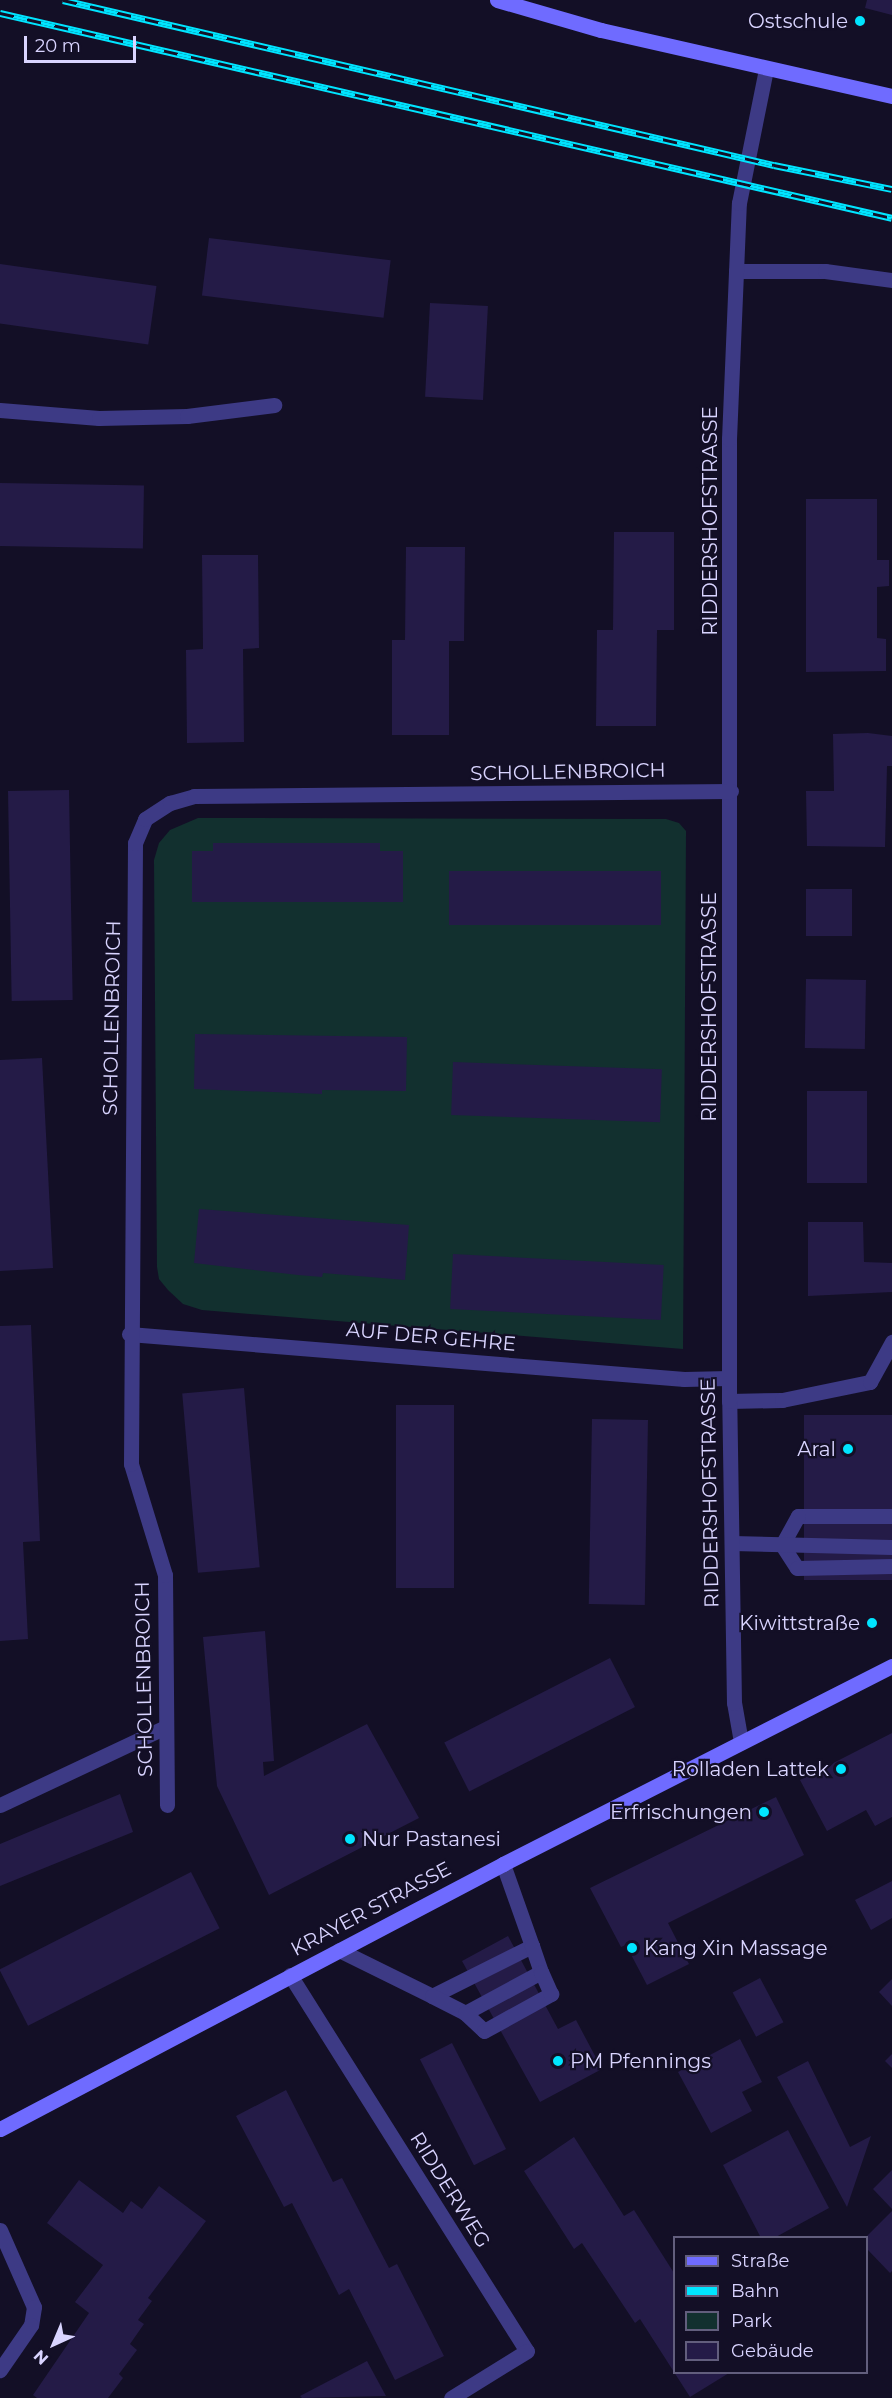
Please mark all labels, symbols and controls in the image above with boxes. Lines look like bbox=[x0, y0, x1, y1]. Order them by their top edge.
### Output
place label: Ostschule bbox=[748, 9, 848, 33]
marker: Ostschule bbox=[853, 14, 867, 28]
scale bar bbox=[27, 24, 140, 62]
text: 20 m bbox=[35, 35, 81, 57]
street label: RIDDERSHOFSTRASSE bbox=[698, 406, 722, 636]
street label: SCHOLLENBROICH bbox=[470, 758, 666, 786]
street label: RIDDERSHOFSTRASSE bbox=[697, 892, 721, 1122]
street label: SCHOLLENBROICH bbox=[98, 920, 126, 1116]
street label: AUF DER GEHRE bbox=[345, 1318, 517, 1356]
street label: RIDDERSHOFSTRASSE bbox=[696, 1378, 724, 1608]
place label: Aral bbox=[797, 1437, 836, 1461]
marker: Aral bbox=[841, 1442, 855, 1456]
street label: SCHOLLENBROICH bbox=[130, 1581, 158, 1777]
place label: Kiwittstraße bbox=[739, 1611, 860, 1635]
marker: Kiwittstraße bbox=[865, 1616, 879, 1630]
place label: Rolladen Lattek bbox=[672, 1757, 829, 1781]
marker: Rolladen Lattek bbox=[834, 1762, 848, 1776]
place label: Erfrischungen bbox=[610, 1800, 752, 1824]
marker: Erfrischungen bbox=[757, 1805, 771, 1819]
place label: Nur Pastanesi bbox=[362, 1827, 501, 1851]
marker: Nur Pastanesi bbox=[343, 1832, 357, 1846]
street label: KRAYER STRASSE bbox=[287, 1857, 455, 1961]
place label: Kang Xin Massage bbox=[644, 1936, 827, 1960]
marker: Kang Xin Massage bbox=[625, 1941, 639, 1955]
place label: PM Pfennings bbox=[570, 2049, 711, 2073]
marker: PM Pfennings bbox=[551, 2054, 565, 2068]
street label: RIDDERWEG bbox=[405, 2128, 495, 2252]
legend bbox=[673, 2236, 868, 2374]
text: Straße bbox=[731, 2250, 789, 2272]
text: Bahn bbox=[731, 2280, 780, 2302]
text: Park bbox=[731, 2310, 772, 2332]
north arrow bbox=[24, 2314, 84, 2374]
text: Gebäude bbox=[731, 2340, 814, 2362]
text: N bbox=[30, 2346, 52, 2369]

